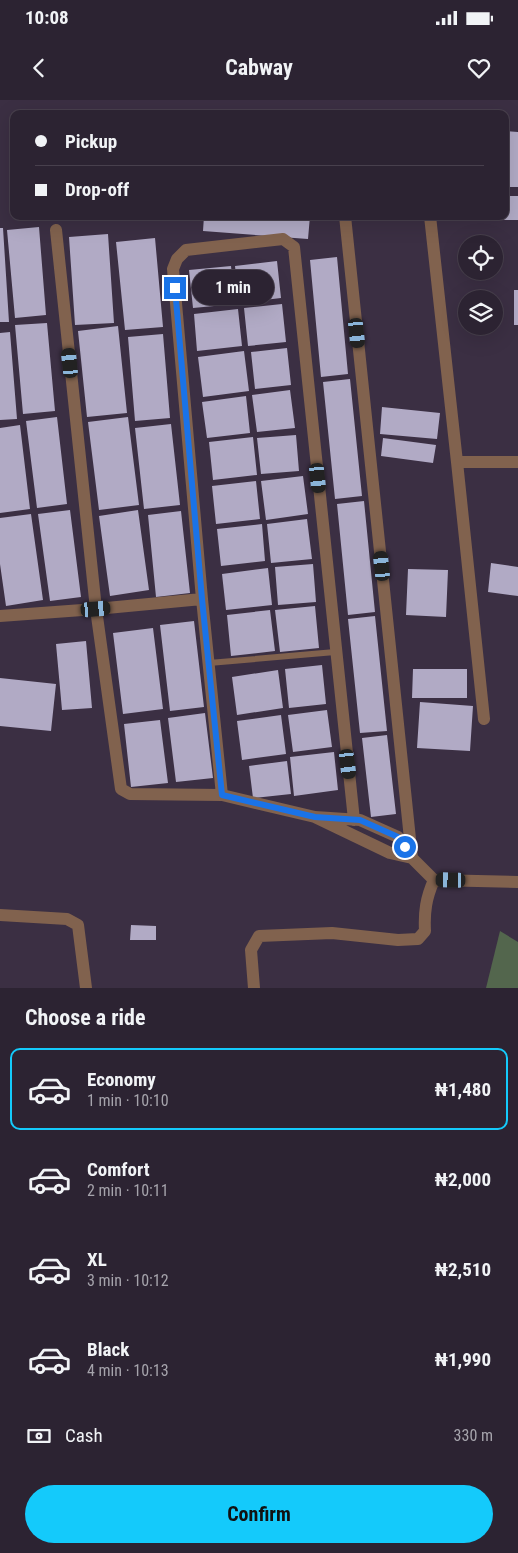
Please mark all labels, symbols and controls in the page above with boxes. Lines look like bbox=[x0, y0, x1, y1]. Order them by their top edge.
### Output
text: 10:08 bbox=[25, 6, 69, 29]
icon: back bbox=[25, 54, 53, 82]
icon: heart bbox=[465, 54, 493, 82]
text: Cabway bbox=[225, 55, 293, 80]
text: Pickup bbox=[65, 130, 117, 153]
text: Drop-off bbox=[65, 178, 129, 201]
map controls bbox=[458, 235, 503, 335]
button: locate bbox=[458, 235, 503, 280]
callout: 1 min bbox=[192, 270, 275, 306]
route end bbox=[164, 277, 186, 299]
text: 1 min bbox=[215, 278, 251, 297]
button: layers bbox=[458, 290, 503, 335]
car bbox=[347, 317, 366, 349]
car bbox=[60, 347, 79, 379]
car bbox=[308, 462, 327, 494]
car bbox=[372, 550, 391, 582]
car bbox=[80, 600, 111, 618]
car bbox=[338, 748, 357, 780]
route start bbox=[394, 836, 416, 858]
car bbox=[435, 872, 466, 888]
text: Choose a ride bbox=[25, 1005, 146, 1030]
icon: car bbox=[27, 1067, 72, 1112]
text: Economy bbox=[87, 1068, 156, 1091]
text: ₦1,480 bbox=[434, 1078, 491, 1101]
text: 1 min · 10:10 bbox=[87, 1091, 169, 1110]
icon: car bbox=[27, 1157, 72, 1202]
text: Comfort bbox=[87, 1158, 150, 1181]
text: ₦2,000 bbox=[434, 1168, 491, 1191]
text: 2 min · 10:11 bbox=[87, 1181, 169, 1200]
icon: car bbox=[27, 1247, 72, 1292]
text: XL bbox=[87, 1248, 107, 1271]
text: ₦2,510 bbox=[434, 1258, 491, 1281]
text: 3 min · 10:12 bbox=[87, 1271, 169, 1290]
icon: car bbox=[27, 1337, 72, 1382]
text: Black bbox=[87, 1338, 129, 1361]
text: ₦1,990 bbox=[434, 1348, 491, 1371]
text: 4 min · 10:13 bbox=[87, 1361, 169, 1380]
icon: cash bbox=[25, 1422, 53, 1450]
text: Cash bbox=[65, 1424, 103, 1447]
text: 330 m bbox=[454, 1426, 493, 1445]
button: Confirm bbox=[25, 1485, 493, 1543]

